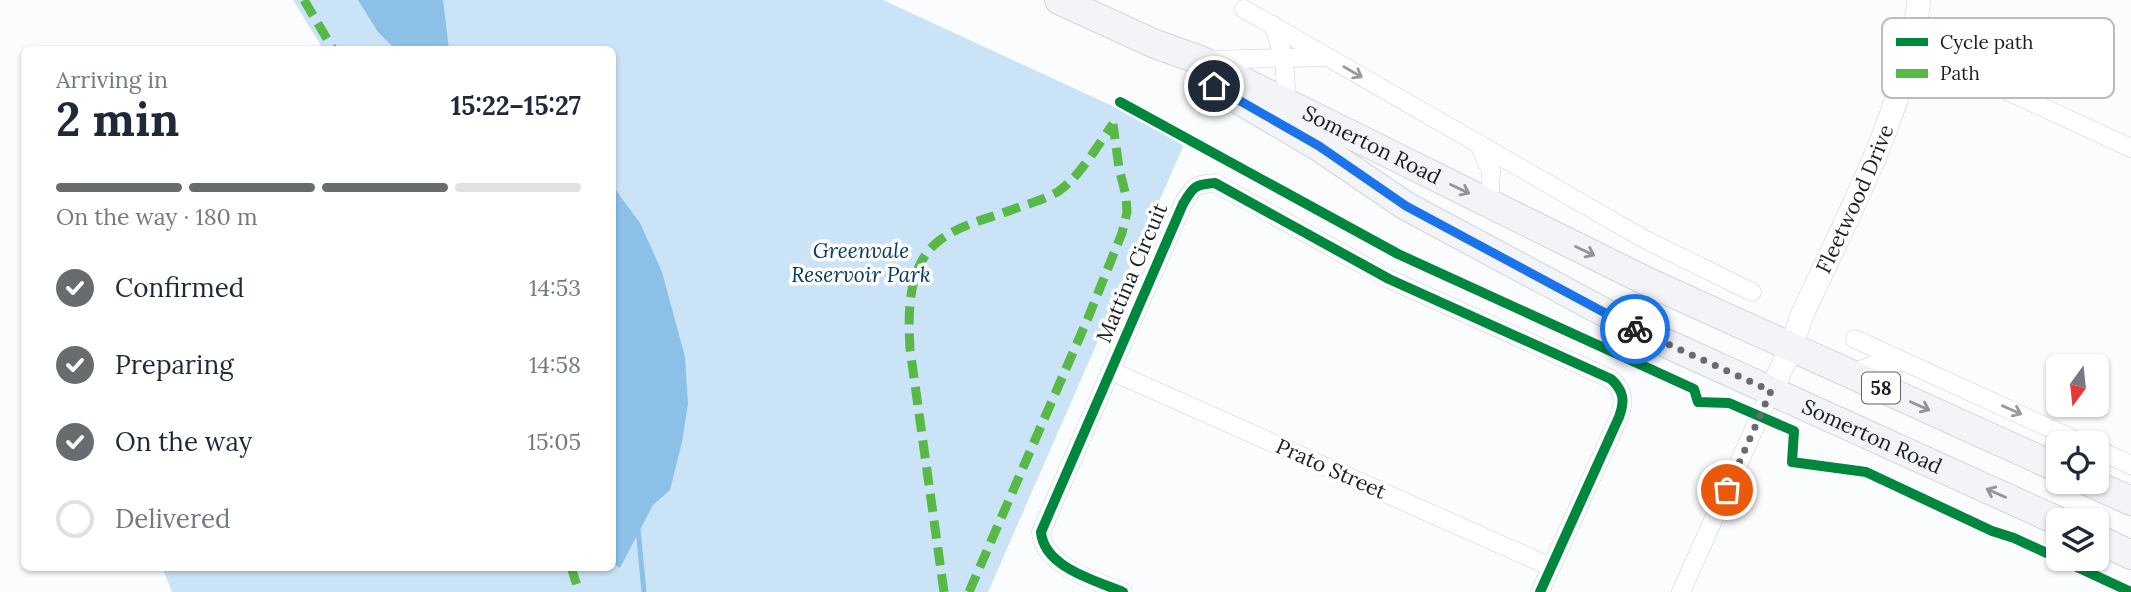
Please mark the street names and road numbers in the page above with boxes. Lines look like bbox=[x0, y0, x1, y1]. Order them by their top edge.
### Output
street label: Somerton Road bbox=[1298, 99, 1446, 190]
street label: Fleetwood Drive bbox=[1810, 121, 1899, 277]
street label: Mattina Circuit bbox=[1090, 198, 1173, 347]
road number: 58 bbox=[1862, 372, 1900, 404]
street label: Somerton Road bbox=[1798, 393, 1946, 480]
street label: Prato Street bbox=[1272, 432, 1391, 505]

